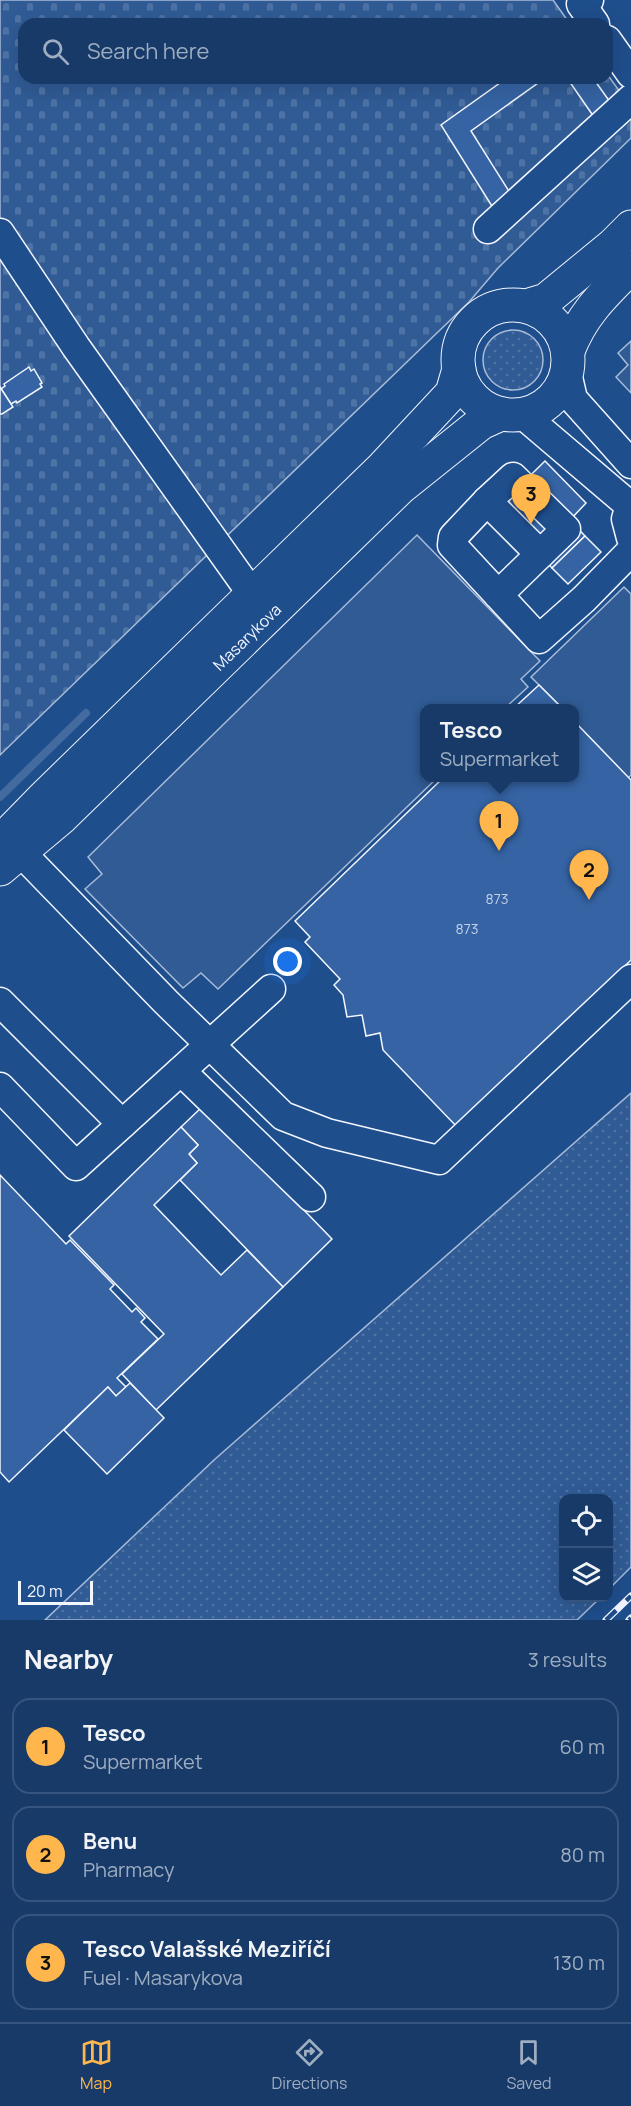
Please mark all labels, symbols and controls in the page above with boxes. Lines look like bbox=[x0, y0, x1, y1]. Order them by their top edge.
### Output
search box bbox=[18, 18, 613, 84]
icon: search bbox=[39, 35, 72, 68]
text: Search here bbox=[87, 36, 209, 66]
pin: 3 bbox=[512, 474, 550, 524]
street label: Masarykova bbox=[208, 599, 286, 675]
popup bbox=[420, 704, 579, 782]
text: Tesco bbox=[440, 715, 502, 745]
text: Supermarket bbox=[440, 745, 559, 772]
pin: 1 bbox=[480, 802, 518, 851]
pin: 2 bbox=[570, 850, 608, 900]
house number: 873 bbox=[486, 889, 508, 908]
house number: 873 bbox=[456, 919, 478, 938]
your location bbox=[273, 947, 302, 976]
map controls bbox=[559, 1494, 613, 1602]
button: locate bbox=[559, 1494, 613, 1548]
button: layers bbox=[559, 1548, 613, 1602]
scale bar bbox=[18, 1578, 93, 1606]
text: 20 m bbox=[27, 1580, 63, 1602]
text: Nearby bbox=[24, 1641, 113, 1677]
text: 3 results bbox=[528, 1646, 607, 1673]
text: Tesco bbox=[83, 1718, 146, 1748]
text: 1 bbox=[41, 1733, 50, 1760]
text: 60 m bbox=[559, 1733, 605, 1760]
text: Supermarket bbox=[83, 1748, 203, 1775]
text: Benu bbox=[83, 1826, 137, 1856]
text: 2 bbox=[40, 1841, 51, 1868]
text: 80 m bbox=[560, 1841, 605, 1868]
text: Pharmacy bbox=[83, 1856, 175, 1883]
text: Tesco Valašské Meziříčí bbox=[83, 1934, 331, 1964]
text: 3 bbox=[40, 1949, 51, 1976]
text: 130 m bbox=[553, 1949, 605, 1976]
text: Fuel · Masarykova bbox=[83, 1964, 243, 1991]
tab: Map bbox=[80, 2036, 113, 2094]
tab: Directions bbox=[272, 2036, 347, 2094]
tab: Saved bbox=[506, 2036, 551, 2094]

